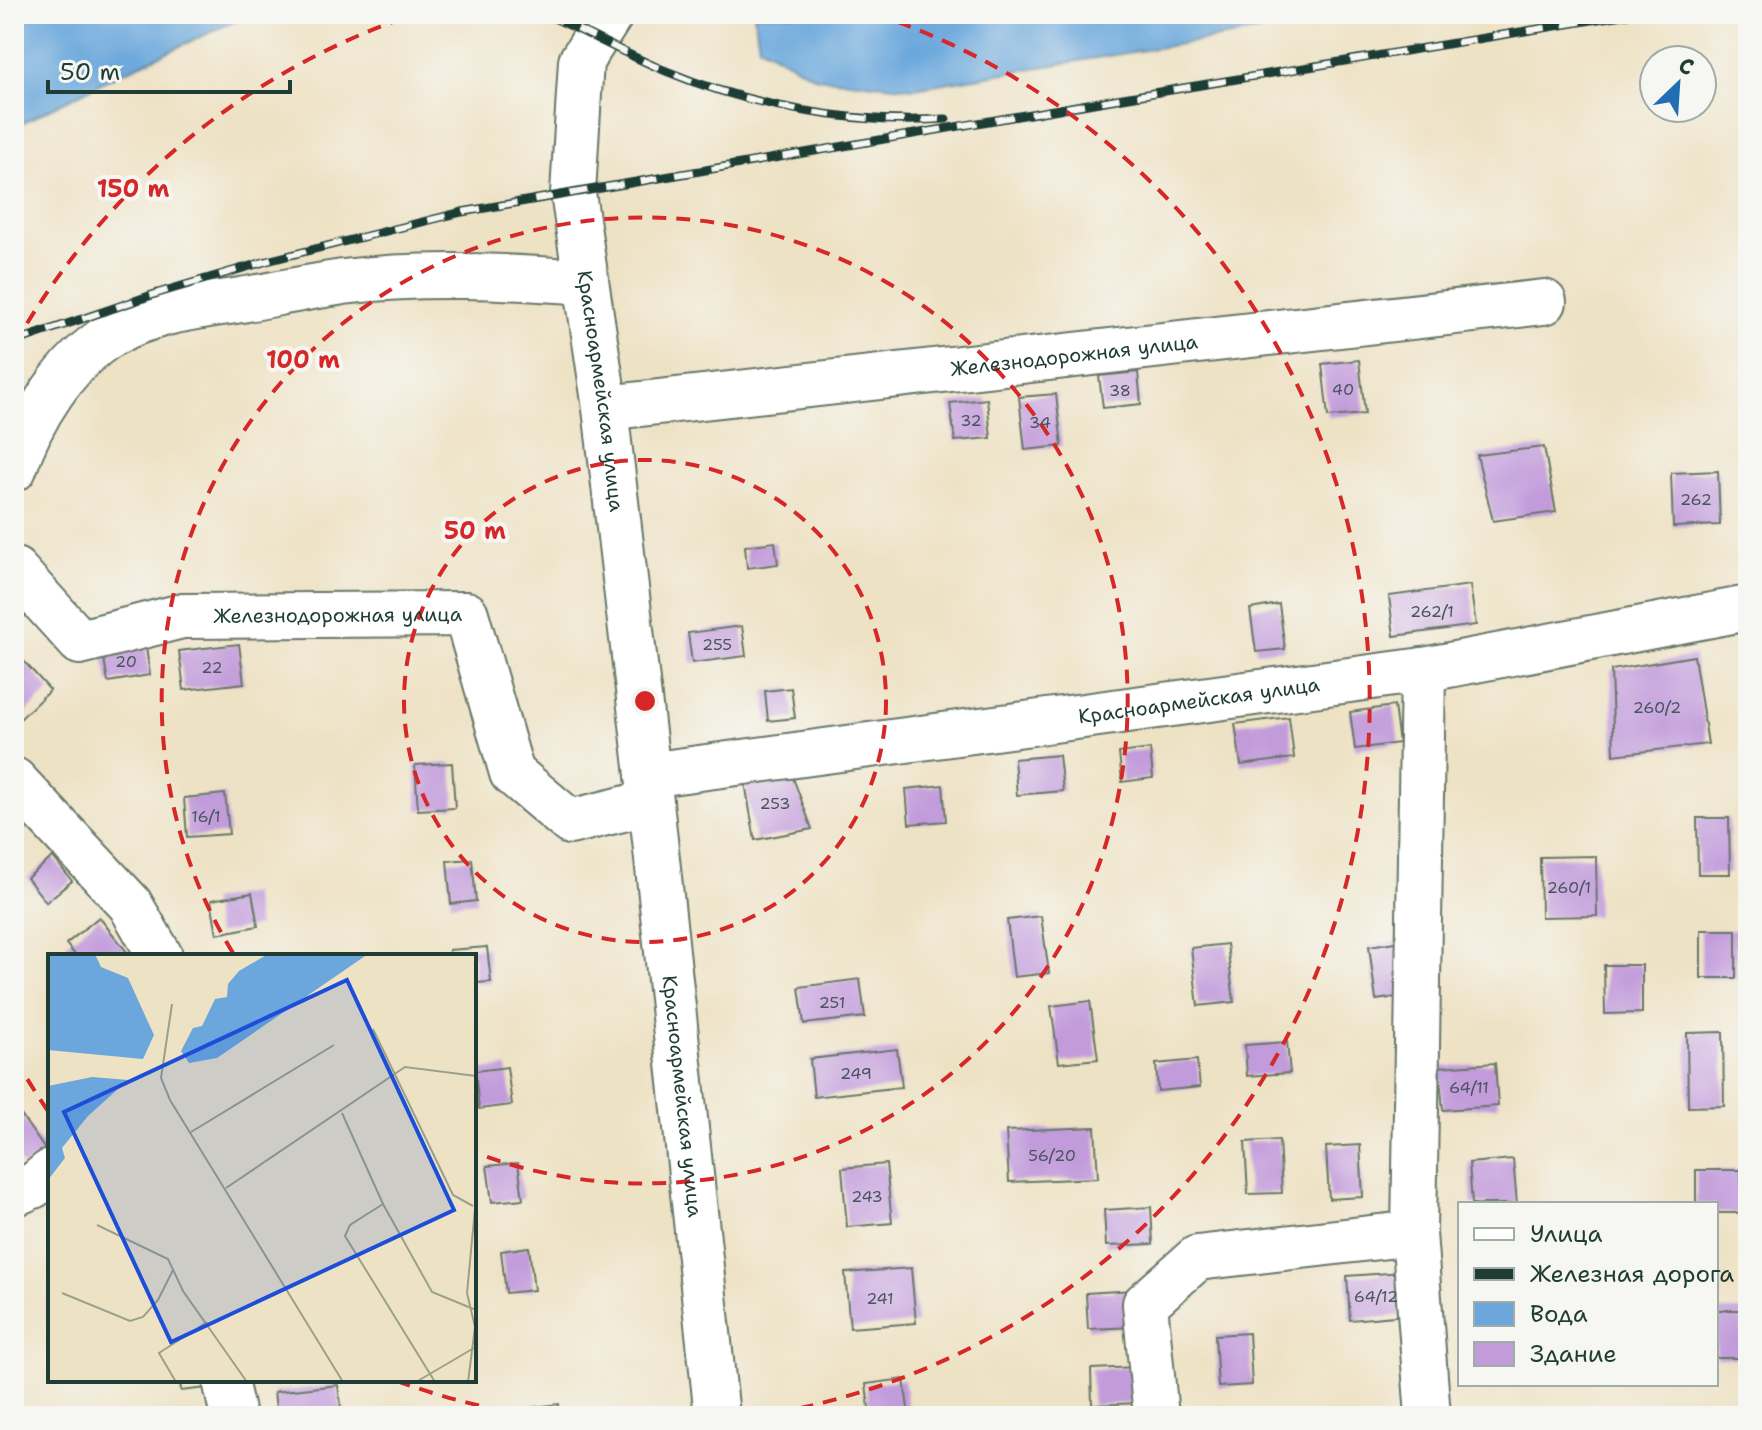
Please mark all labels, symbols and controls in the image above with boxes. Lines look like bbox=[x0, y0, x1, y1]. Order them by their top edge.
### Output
scale bar bbox=[48, 44, 290, 94]
north arrow bbox=[1638, 44, 1718, 124]
text: С bbox=[1674, 50, 1698, 82]
text: 50 m bbox=[60, 56, 120, 88]
text: 150 m bbox=[97, 173, 169, 205]
street label: Красноармейская улица bbox=[572, 269, 630, 514]
street label: Железнодорожная улица bbox=[949, 328, 1200, 382]
text: 100 m bbox=[266, 344, 340, 376]
house number: 40 bbox=[1332, 379, 1354, 400]
house number: 38 bbox=[1109, 380, 1131, 401]
house number: 32 bbox=[960, 410, 982, 431]
house number: 34 bbox=[1029, 412, 1051, 433]
house number: 262 bbox=[1680, 489, 1712, 510]
text: 50 m bbox=[444, 515, 506, 547]
street label: Железнодорожная улица bbox=[213, 601, 463, 629]
house number: 262/1 bbox=[1410, 601, 1454, 622]
house number: 255 bbox=[702, 634, 732, 655]
house number: 20 bbox=[115, 651, 137, 672]
house number: 22 bbox=[201, 657, 223, 678]
street label: Красноармейская улица bbox=[1077, 671, 1322, 730]
centre of rings bbox=[631, 687, 659, 715]
house number: 260/2 bbox=[1633, 697, 1681, 718]
house number: 253 bbox=[759, 793, 791, 814]
house number: 16/1 bbox=[191, 806, 221, 827]
house number: 260/1 bbox=[1547, 877, 1591, 898]
inset map bbox=[48, 954, 476, 1382]
street label: Красноармейская улица bbox=[657, 974, 709, 1219]
house number: 251 bbox=[819, 992, 845, 1013]
house number: 249 bbox=[840, 1063, 872, 1084]
house number: 64/11 bbox=[1449, 1077, 1489, 1098]
house number: 56/20 bbox=[1028, 1145, 1076, 1166]
house number: 243 bbox=[851, 1186, 883, 1207]
legend bbox=[1458, 1202, 1718, 1386]
text: Улица bbox=[1530, 1218, 1603, 1250]
text: Железная дорога bbox=[1530, 1258, 1734, 1290]
house number: 64/12 bbox=[1354, 1286, 1398, 1307]
house number: 241 bbox=[866, 1288, 894, 1309]
text: Вода bbox=[1530, 1298, 1588, 1330]
text: Здание bbox=[1530, 1338, 1617, 1370]

